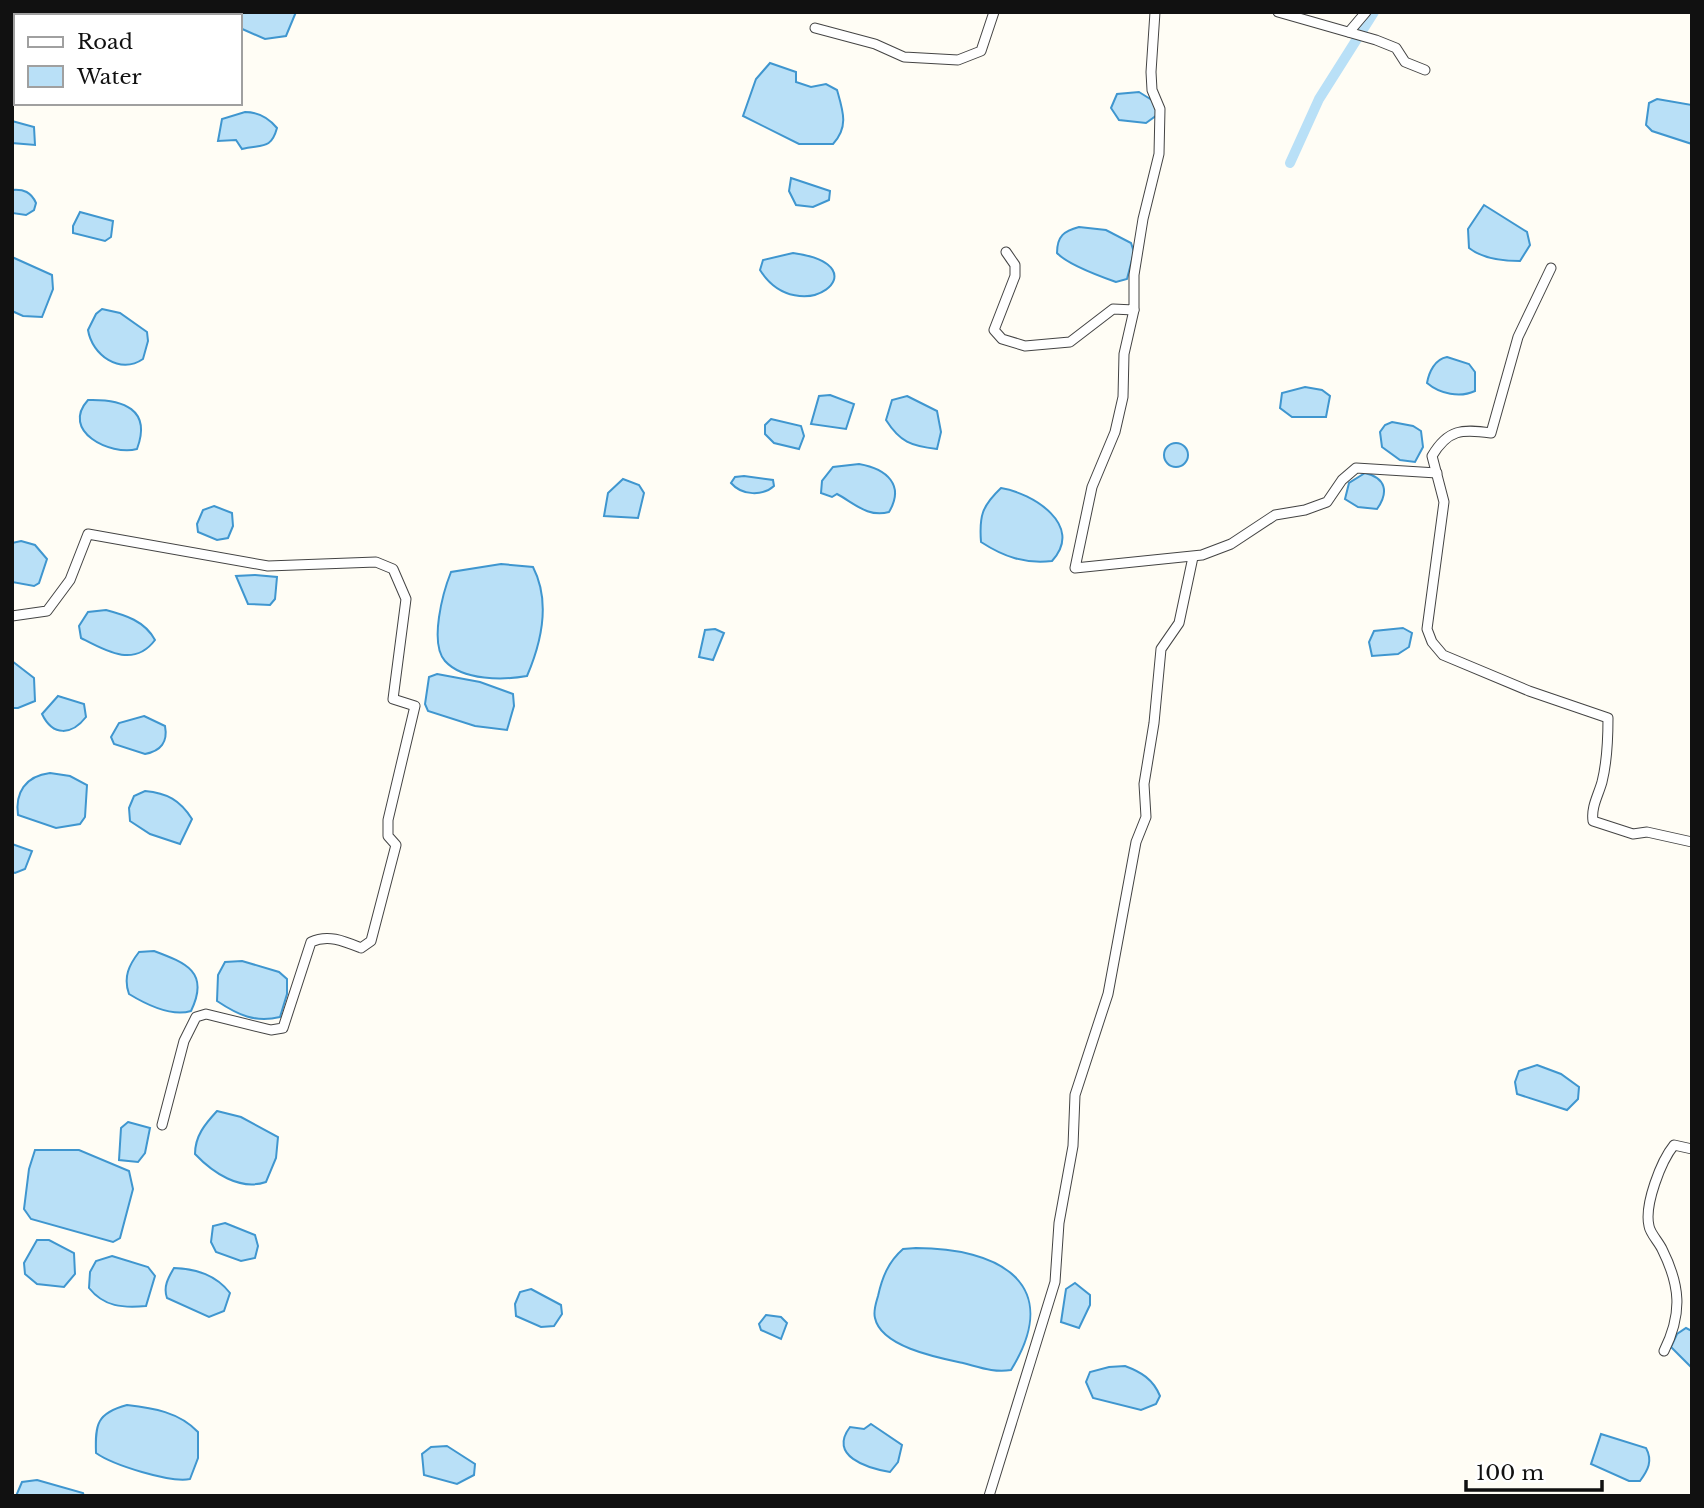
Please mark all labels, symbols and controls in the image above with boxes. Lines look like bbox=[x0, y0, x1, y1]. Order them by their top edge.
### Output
legend bbox=[14, 14, 242, 105]
text: Road bbox=[77, 29, 133, 55]
text: Water bbox=[76, 64, 141, 90]
scale bar bbox=[1466, 1448, 1602, 1492]
text: 100 m bbox=[1476, 1460, 1544, 1486]

